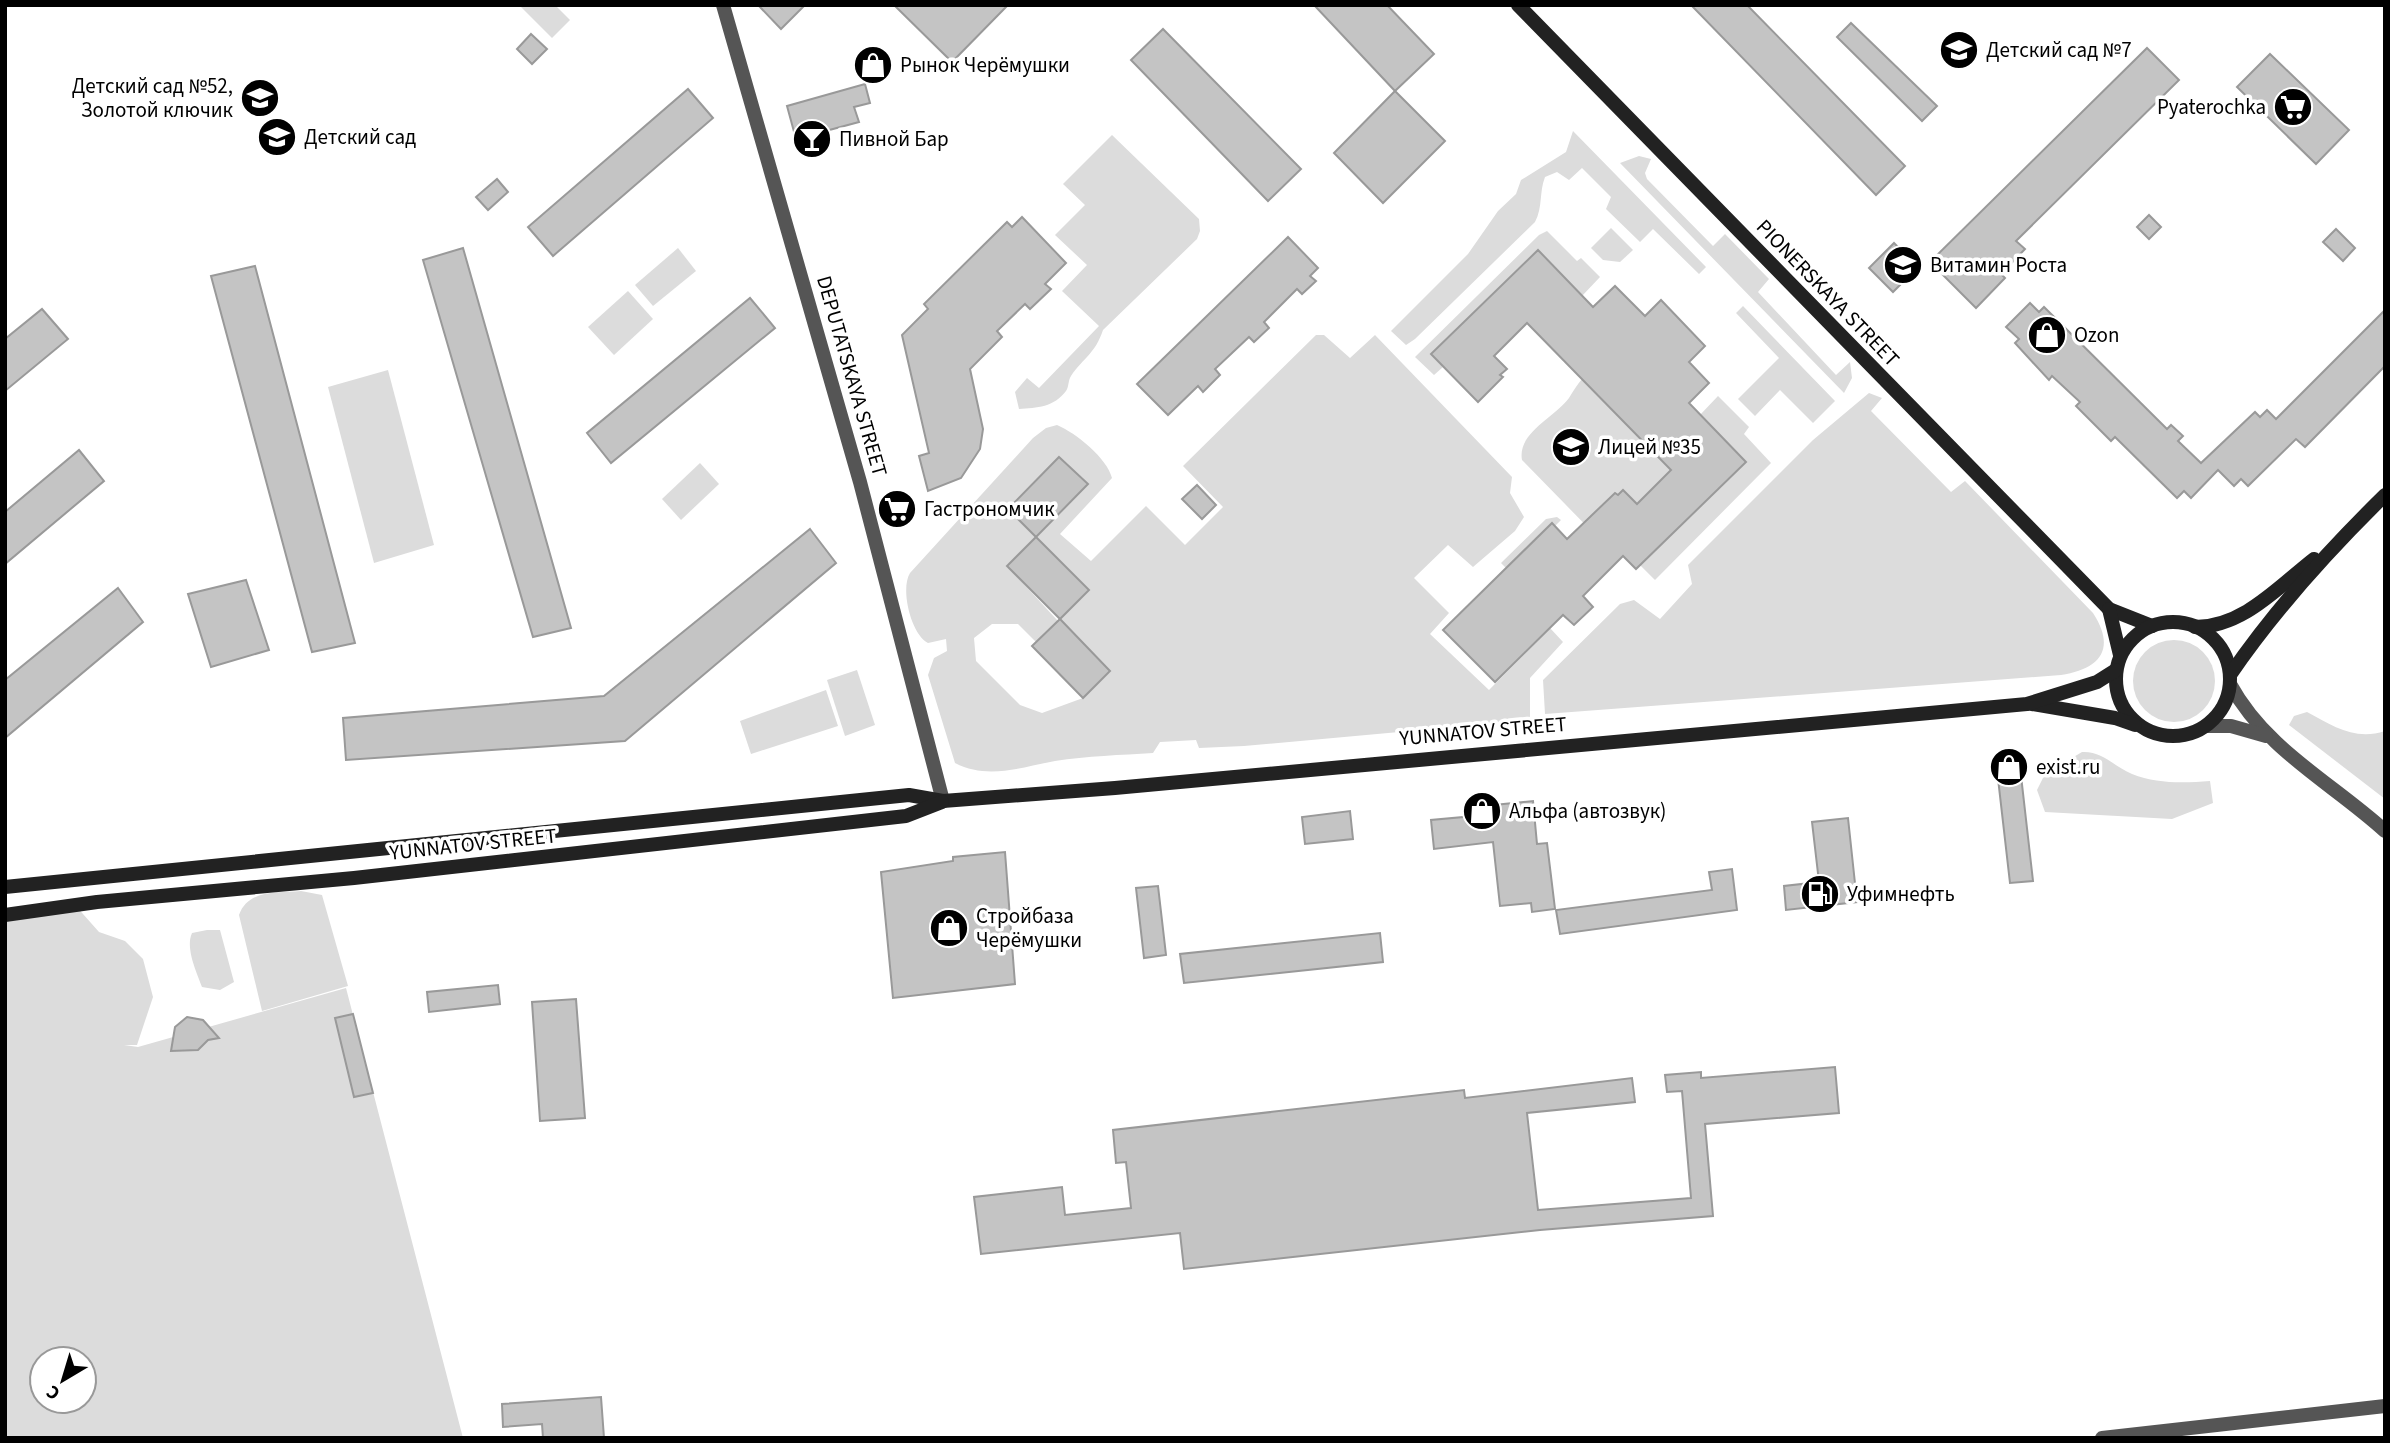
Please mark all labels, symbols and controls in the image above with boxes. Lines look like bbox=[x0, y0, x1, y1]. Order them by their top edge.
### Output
school or university icon: Детский сад №7 bbox=[1938, 29, 1980, 71]
place label: Детский сад №7 bbox=[1986, 35, 2132, 65]
shop icon: Рынок Черёмушки bbox=[852, 44, 894, 86]
place label: Рынок Черёмушки bbox=[900, 50, 1070, 80]
place label: Детский сад №52, Золотой ключик bbox=[72, 71, 234, 125]
school or university icon: Детский сад №52, Золотой ключик bbox=[239, 77, 281, 119]
supermarket icon: Pyaterochka bbox=[2272, 86, 2314, 128]
place label: Pyaterochka bbox=[2157, 92, 2266, 122]
school or university icon: Детский сад bbox=[256, 116, 298, 158]
bar icon: Пивной Бар bbox=[791, 118, 833, 160]
place label: Детский сад bbox=[304, 122, 416, 152]
place label: Пивной Бар bbox=[839, 124, 949, 154]
street label: PIONERSKAYA STREET bbox=[1750, 213, 1906, 373]
school or university icon: Витамин Роста bbox=[1882, 244, 1924, 286]
place label: Витамин Роста bbox=[1930, 250, 2067, 280]
street label: DEPUTATSKAYA STREET bbox=[809, 272, 895, 480]
shop icon: Ozon bbox=[2026, 314, 2068, 356]
place label: Ozon bbox=[2074, 320, 2119, 350]
school or university icon: Лицей №35 bbox=[1550, 426, 1592, 468]
place label: Лицей №35 bbox=[1598, 432, 1701, 462]
supermarket icon: Гастрономчик bbox=[876, 488, 918, 530]
place label: Гастрономчик bbox=[924, 494, 1055, 524]
street label: YUNNATOV STREET bbox=[1397, 709, 1568, 753]
shop icon: exist.ru bbox=[1988, 746, 2030, 788]
place label: exist.ru bbox=[2036, 752, 2100, 782]
shop icon: Альфа (автозвук) bbox=[1461, 790, 1503, 832]
place label: Альфа (автозвук) bbox=[1509, 796, 1666, 826]
street label: YUNNATOV STREET bbox=[387, 820, 558, 868]
fuel station icon: Уфимнефть bbox=[1799, 873, 1841, 915]
place label: Уфимнефть bbox=[1847, 879, 1955, 909]
place label: Стройбаза Черёмушки bbox=[976, 901, 1082, 955]
shop icon: Стройбаза Черёмушки bbox=[928, 907, 970, 949]
north arrow bbox=[28, 1345, 98, 1415]
text: С bbox=[41, 1378, 66, 1406]

